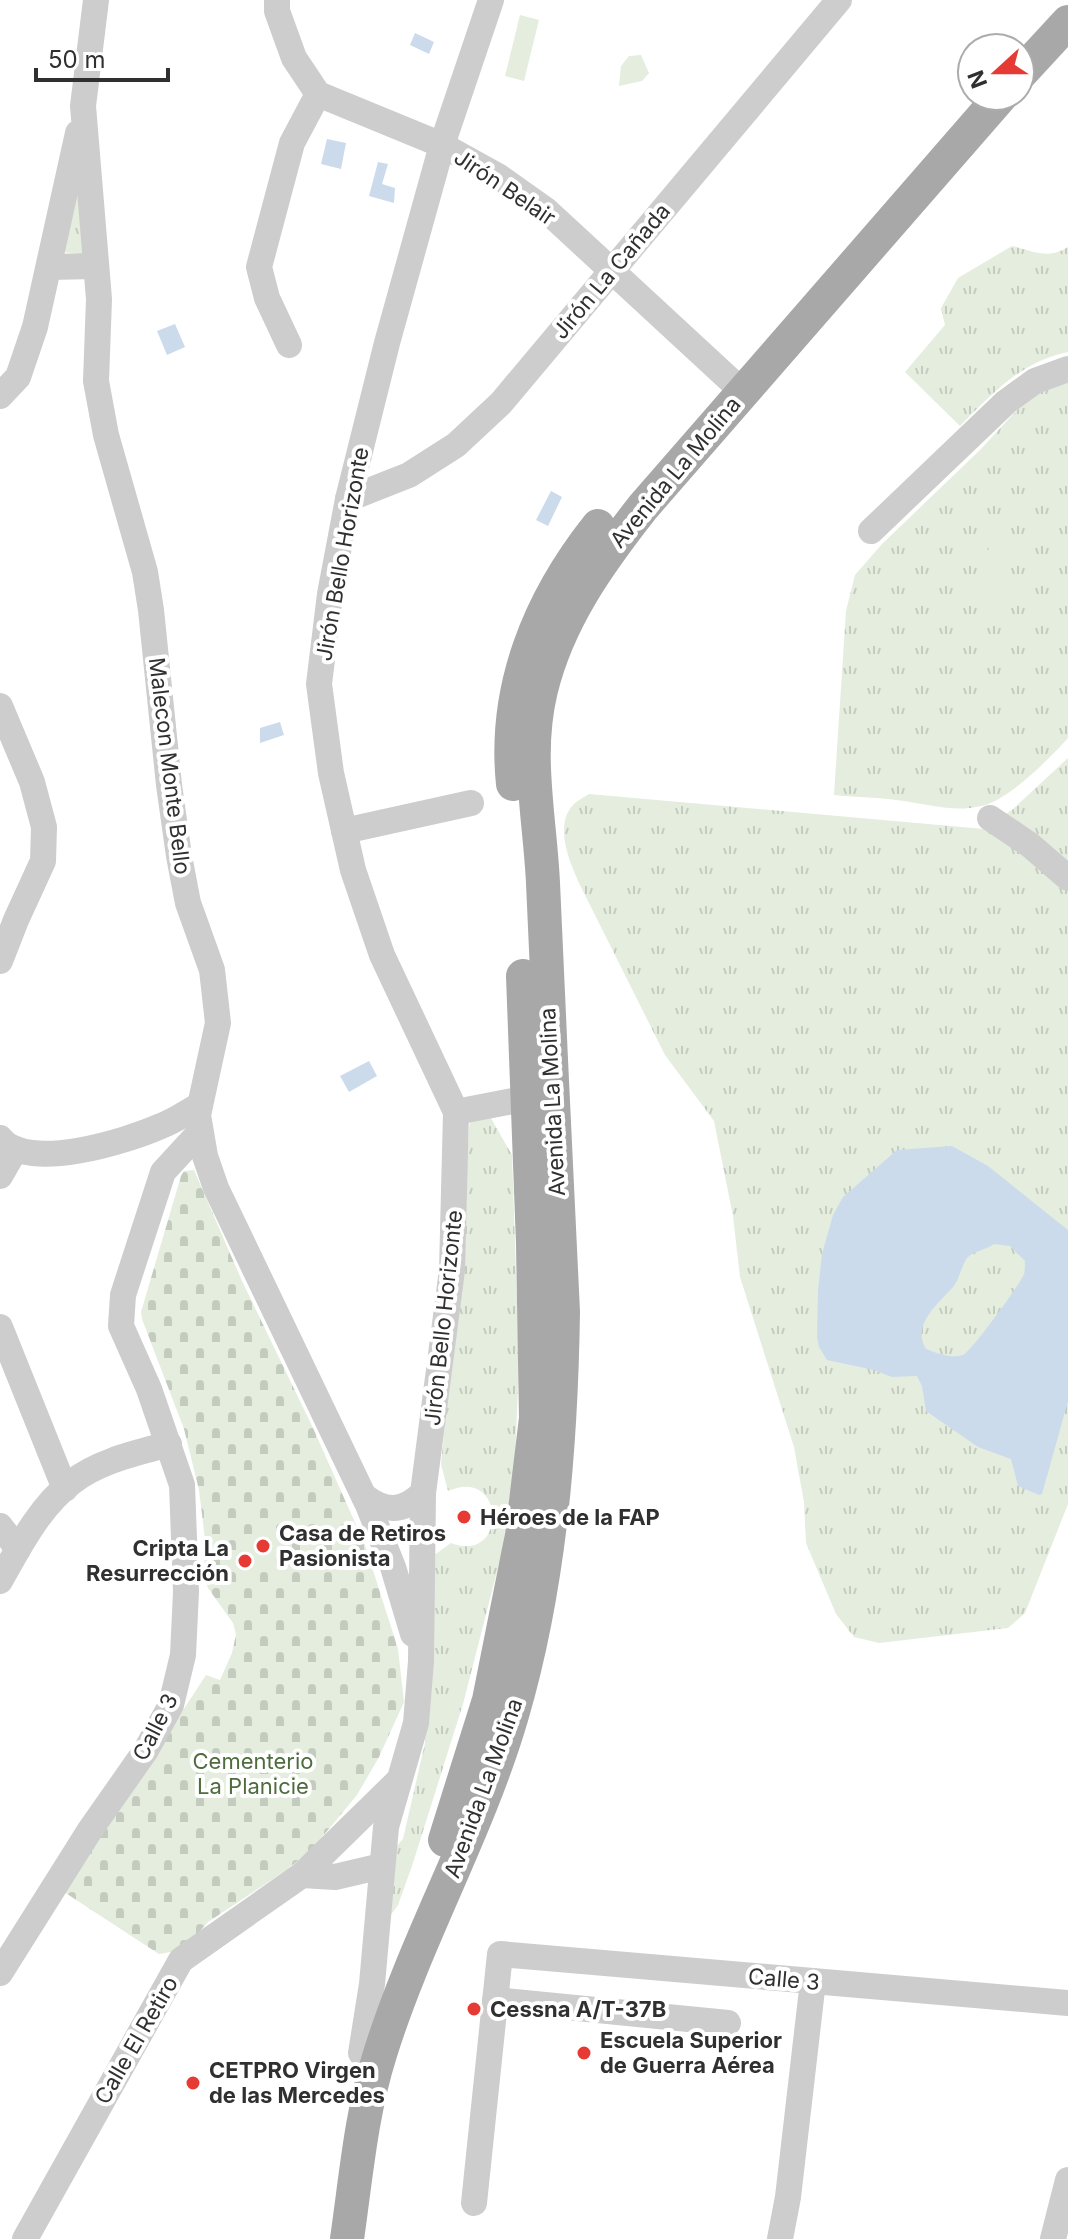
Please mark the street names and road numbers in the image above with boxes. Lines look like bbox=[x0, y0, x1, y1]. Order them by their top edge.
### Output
street label: Jirón Belair bbox=[449, 144, 561, 230]
street label: Jirón La Cañada bbox=[547, 198, 675, 344]
street label: Avenida La Molina bbox=[604, 391, 746, 553]
street label: Jirón Bello Horizonte bbox=[310, 445, 374, 663]
street label: Malecon Monte Bello bbox=[144, 656, 196, 876]
street label: Avenida La Molina bbox=[534, 1007, 570, 1197]
street label: Jirón Bello Horizonte bbox=[419, 1209, 467, 1427]
street label: Calle 3 bbox=[127, 1689, 183, 1765]
street label: Avenida La Molina bbox=[438, 1695, 528, 1881]
street label: Calle 3 bbox=[747, 1963, 821, 1995]
street label: Calle El Retiro bbox=[89, 1972, 183, 2108]

